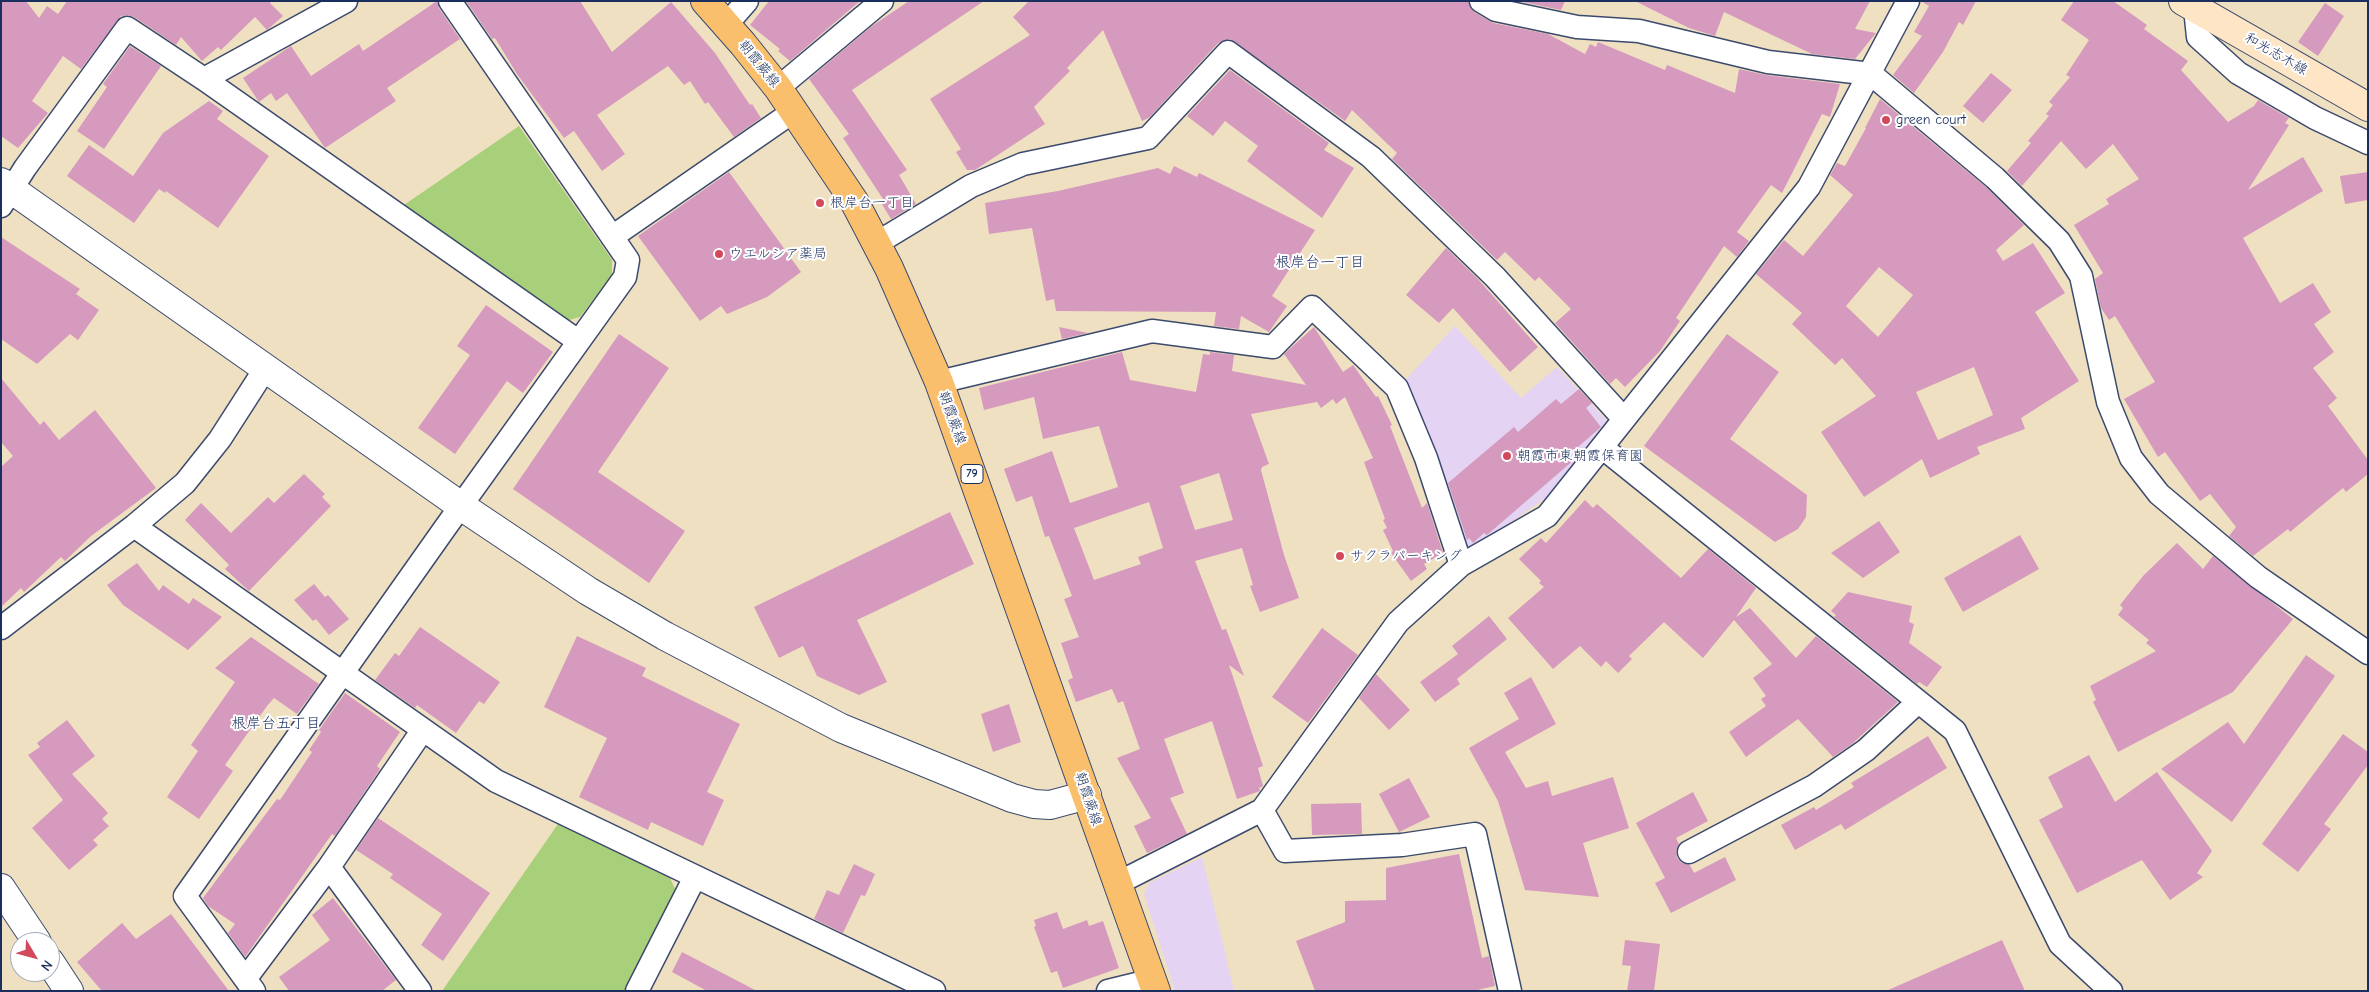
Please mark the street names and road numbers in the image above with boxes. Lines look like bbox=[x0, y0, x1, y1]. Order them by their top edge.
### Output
street label: 和光志木線 bbox=[2241, 29, 2311, 79]
street label: 朝霞蕨線 bbox=[735, 37, 783, 91]
street label: 朝霞蕨線 bbox=[935, 389, 969, 447]
road number: 79 bbox=[961, 464, 983, 484]
street label: 朝霞蕨線 bbox=[1071, 770, 1105, 828]

